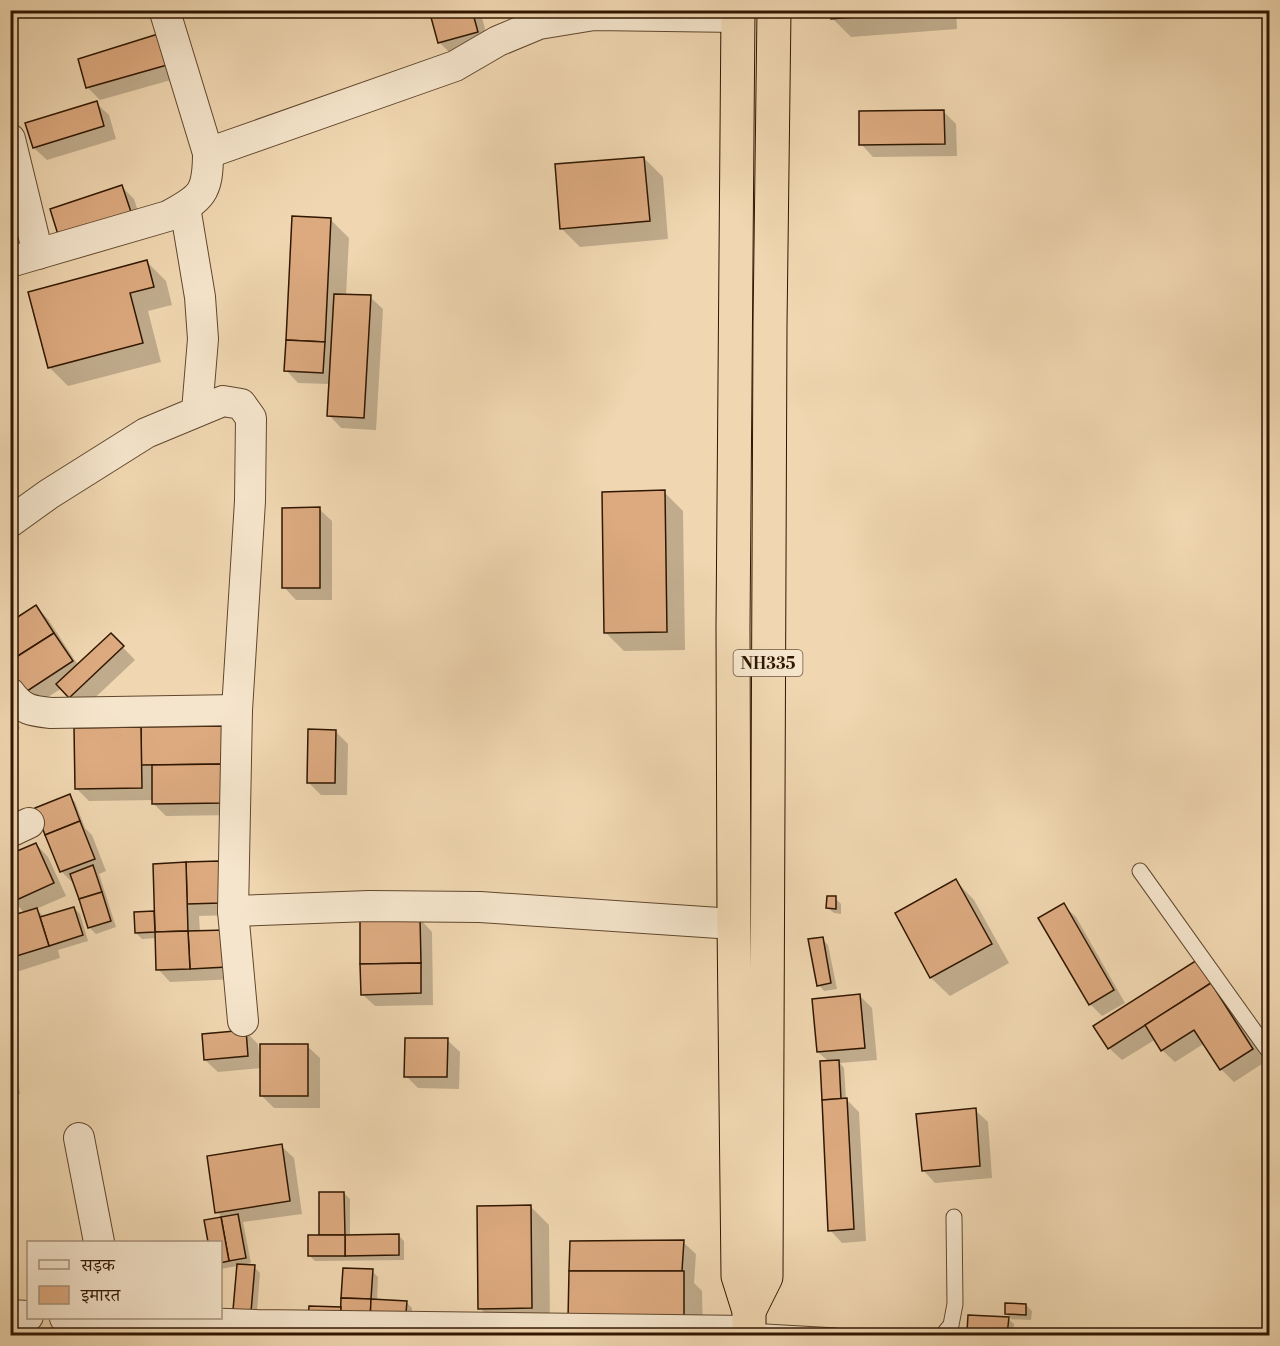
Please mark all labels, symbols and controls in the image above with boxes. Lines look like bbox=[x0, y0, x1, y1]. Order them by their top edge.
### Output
road number: NH335 bbox=[734, 650, 802, 676]
legend bbox=[27, 1241, 222, 1319]
text: सड़क bbox=[80, 1254, 116, 1277]
text: इमारत bbox=[80, 1284, 121, 1307]

